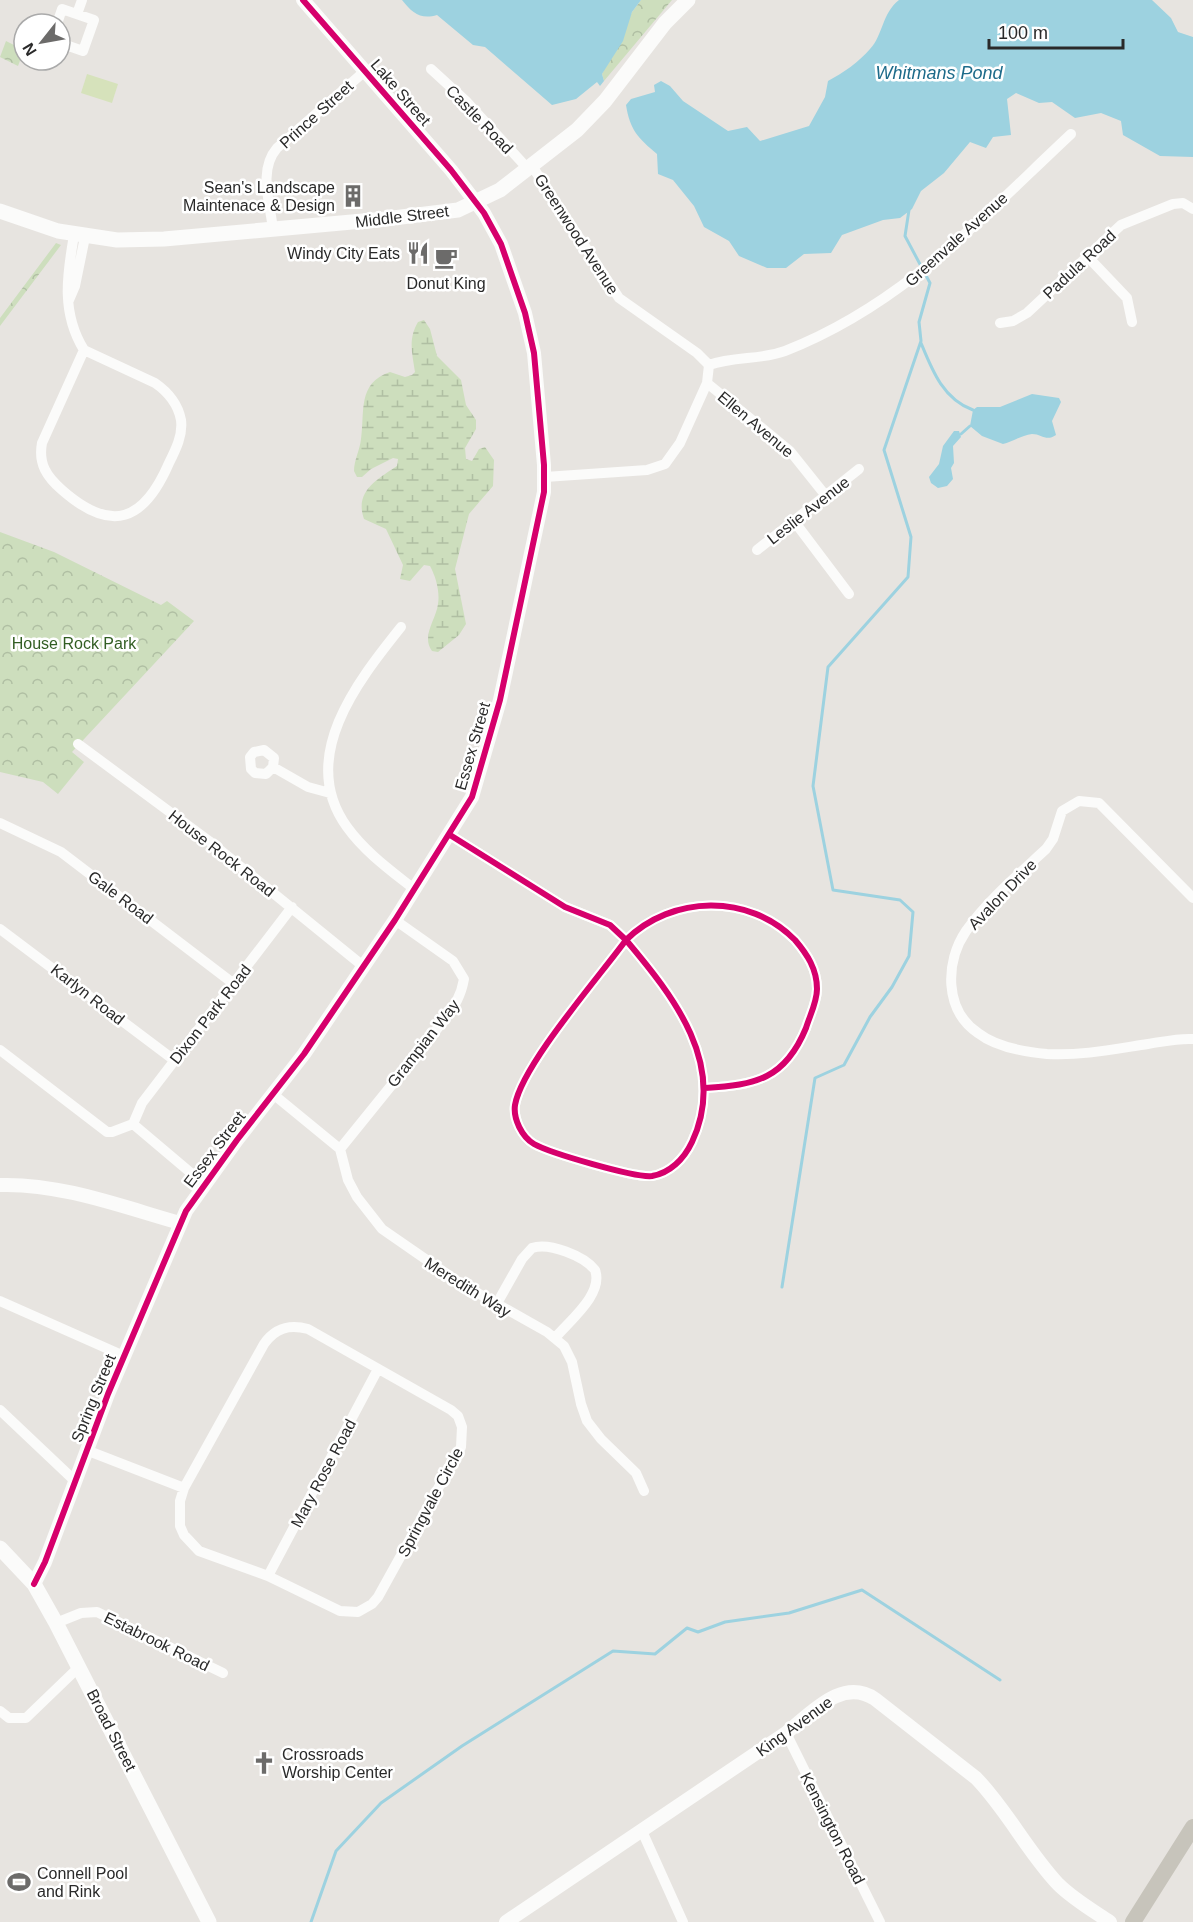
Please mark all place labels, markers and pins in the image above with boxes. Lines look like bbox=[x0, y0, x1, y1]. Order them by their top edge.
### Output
place label: Sean's Landscape Maintenace & Design bbox=[183, 179, 335, 214]
building icon: Sean's Landscape Maintenace & Design bbox=[340, 183, 366, 209]
restaurant icon: Windy City Eats bbox=[405, 240, 431, 266]
place label: Windy City Eats bbox=[287, 245, 400, 262]
cafe icon: Donut King bbox=[433, 245, 459, 271]
place label: Donut King bbox=[406, 275, 486, 292]
place label: Crossroads Worship Center bbox=[282, 1746, 394, 1781]
church icon: Crossroads Worship Center bbox=[251, 1750, 277, 1776]
place label: Connell Pool and Rink bbox=[37, 1865, 128, 1900]
sports icon: Connell Pool and Rink bbox=[6, 1869, 32, 1895]

